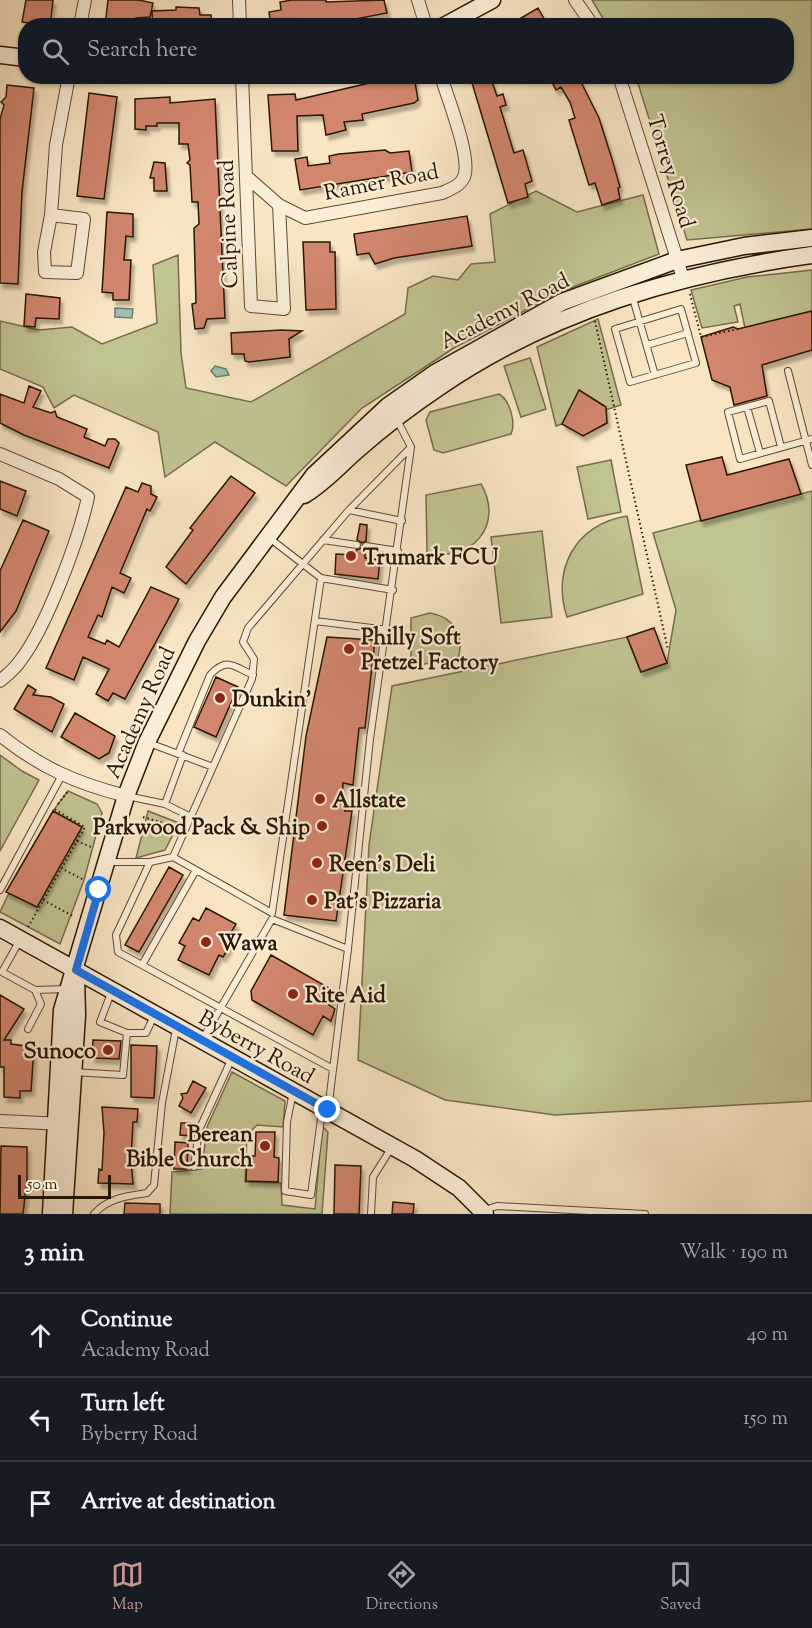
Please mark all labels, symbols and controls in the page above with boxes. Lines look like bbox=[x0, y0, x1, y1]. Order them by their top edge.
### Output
search box bbox=[18, 18, 794, 84]
icon: search bbox=[39, 35, 72, 68]
text: Search here bbox=[87, 35, 197, 67]
street label: Torrey Road bbox=[637, 111, 702, 233]
street label: Ramer Road bbox=[321, 157, 442, 211]
street label: Calpine Road bbox=[212, 159, 248, 289]
street label: Academy Road bbox=[435, 266, 576, 359]
place label: Trumark FCU bbox=[363, 543, 498, 575]
marker: Trumark FCU bbox=[344, 549, 358, 563]
place label: Philly Soft Pretzel Factory bbox=[361, 623, 499, 680]
street label: Academy Road bbox=[98, 642, 185, 784]
marker: Philly Soft Pretzel Factory bbox=[342, 642, 356, 656]
place label: Dunkin' bbox=[232, 685, 312, 717]
marker: Dunkin' bbox=[213, 691, 227, 705]
place label: Allstate bbox=[332, 786, 406, 818]
marker: Allstate bbox=[313, 792, 327, 806]
place label: Parkwood Pack & Ship bbox=[93, 813, 310, 845]
marker: Parkwood Pack & Ship bbox=[315, 819, 329, 833]
place label: Reen's Deli bbox=[329, 850, 436, 882]
marker: Reen's Deli bbox=[310, 856, 324, 870]
route start bbox=[85, 876, 111, 902]
place label: Pat's Pizzaria bbox=[324, 887, 442, 919]
marker: Pat's Pizzaria bbox=[305, 893, 319, 907]
place label: Wawa bbox=[218, 929, 278, 961]
marker: Wawa bbox=[199, 935, 213, 949]
place label: Rite Aid bbox=[305, 981, 386, 1013]
marker: Rite Aid bbox=[286, 987, 300, 1001]
street label: Byberry Road bbox=[192, 1003, 319, 1094]
place label: Sunoco bbox=[23, 1037, 96, 1069]
marker: Sunoco bbox=[101, 1043, 115, 1057]
route end bbox=[314, 1096, 340, 1122]
place label: Berean Bible Church bbox=[126, 1120, 253, 1177]
marker: Berean Bible Church bbox=[258, 1139, 272, 1153]
scale bar bbox=[18, 1172, 111, 1200]
text: 50 m bbox=[27, 1174, 58, 1197]
text: 3 min bbox=[24, 1235, 84, 1272]
text: Walk · 190 m bbox=[680, 1239, 788, 1268]
text: Continue bbox=[81, 1305, 172, 1337]
icon: ahead bbox=[24, 1319, 57, 1352]
text: 40 m bbox=[747, 1321, 788, 1350]
text: Academy Road bbox=[81, 1337, 210, 1366]
text: Turn left bbox=[81, 1389, 164, 1421]
icon: left bbox=[24, 1403, 57, 1436]
text: 150 m bbox=[743, 1405, 788, 1434]
text: Byberry Road bbox=[81, 1421, 198, 1450]
icon: arrive bbox=[24, 1487, 57, 1520]
text: Arrive at destination bbox=[81, 1487, 276, 1519]
tab: Map bbox=[111, 1558, 144, 1617]
tab: Directions bbox=[366, 1558, 438, 1617]
tab: Saved bbox=[660, 1558, 701, 1617]

